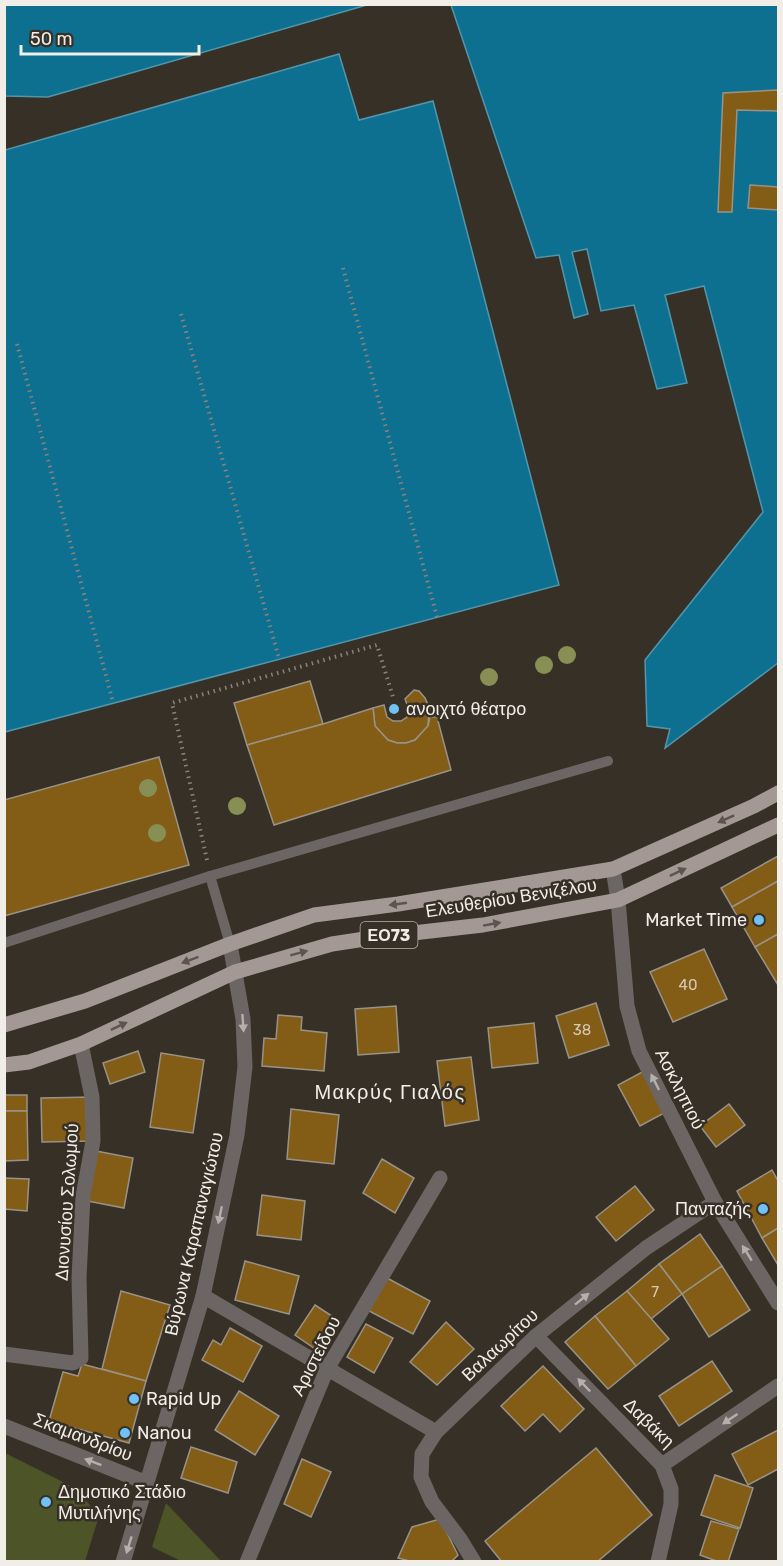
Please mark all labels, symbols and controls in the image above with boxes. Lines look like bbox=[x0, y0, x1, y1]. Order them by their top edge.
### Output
scale bar bbox=[21, 18, 200, 56]
text: 50 m bbox=[30, 28, 73, 50]
place label: ανοιχτό θέατρο bbox=[406, 698, 526, 720]
marker: ανοιχτό θέατρο bbox=[387, 702, 401, 716]
one-way arrow bbox=[717, 814, 735, 824]
one-way arrow bbox=[670, 867, 687, 876]
street label: Ελευθερίου Βενιζέλου bbox=[424, 874, 598, 922]
one-way arrow bbox=[388, 899, 407, 908]
place label: Market Time bbox=[645, 909, 747, 931]
marker: Market Time bbox=[752, 913, 766, 927]
one-way arrow bbox=[482, 919, 501, 928]
road number: ΕΟ73 bbox=[360, 922, 418, 948]
one-way arrow bbox=[290, 948, 308, 957]
one-way arrow bbox=[181, 955, 199, 965]
house number: 40 bbox=[679, 976, 697, 994]
one-way arrow bbox=[238, 1013, 248, 1032]
one-way arrow bbox=[110, 1021, 128, 1031]
house number: 38 bbox=[573, 1021, 591, 1039]
street label: Ασκληπιού bbox=[650, 1045, 710, 1133]
one-way arrow bbox=[650, 1073, 660, 1091]
district label: Μακρύς Γιαλός bbox=[314, 1080, 466, 1104]
street label: Διονυσίου Σολωμού bbox=[51, 1122, 83, 1282]
street label: Βύρωνα Καραπαναγιώτου bbox=[160, 1130, 228, 1338]
place label: Πανταζής bbox=[675, 1198, 751, 1220]
marker: Πανταζής bbox=[756, 1202, 770, 1216]
one-way arrow bbox=[215, 1206, 225, 1225]
one-way arrow bbox=[742, 1245, 753, 1261]
house number: 7 bbox=[651, 1283, 659, 1301]
one-way arrow bbox=[574, 1294, 589, 1306]
street label: Βαλαωρίτου bbox=[457, 1304, 543, 1386]
street label: Αριστείδου bbox=[287, 1313, 345, 1399]
one-way arrow bbox=[577, 1378, 591, 1392]
place label: Rapid Up bbox=[146, 1388, 221, 1410]
marker: Rapid Up bbox=[127, 1392, 141, 1406]
street label: Δαβάκη bbox=[619, 1393, 679, 1453]
street label: Σκαμανδρίου bbox=[30, 1408, 136, 1466]
one-way arrow bbox=[723, 1413, 739, 1425]
place label: Nanou bbox=[137, 1422, 192, 1444]
marker: Nanou bbox=[118, 1426, 132, 1440]
one-way arrow bbox=[84, 1456, 102, 1466]
place label: Δημοτικό Στάδιο Μυτιλήνης bbox=[58, 1481, 186, 1524]
marker: Δημοτικό Στάδιο Μυτιλήνης bbox=[39, 1495, 53, 1509]
one-way arrow bbox=[123, 1536, 133, 1554]

